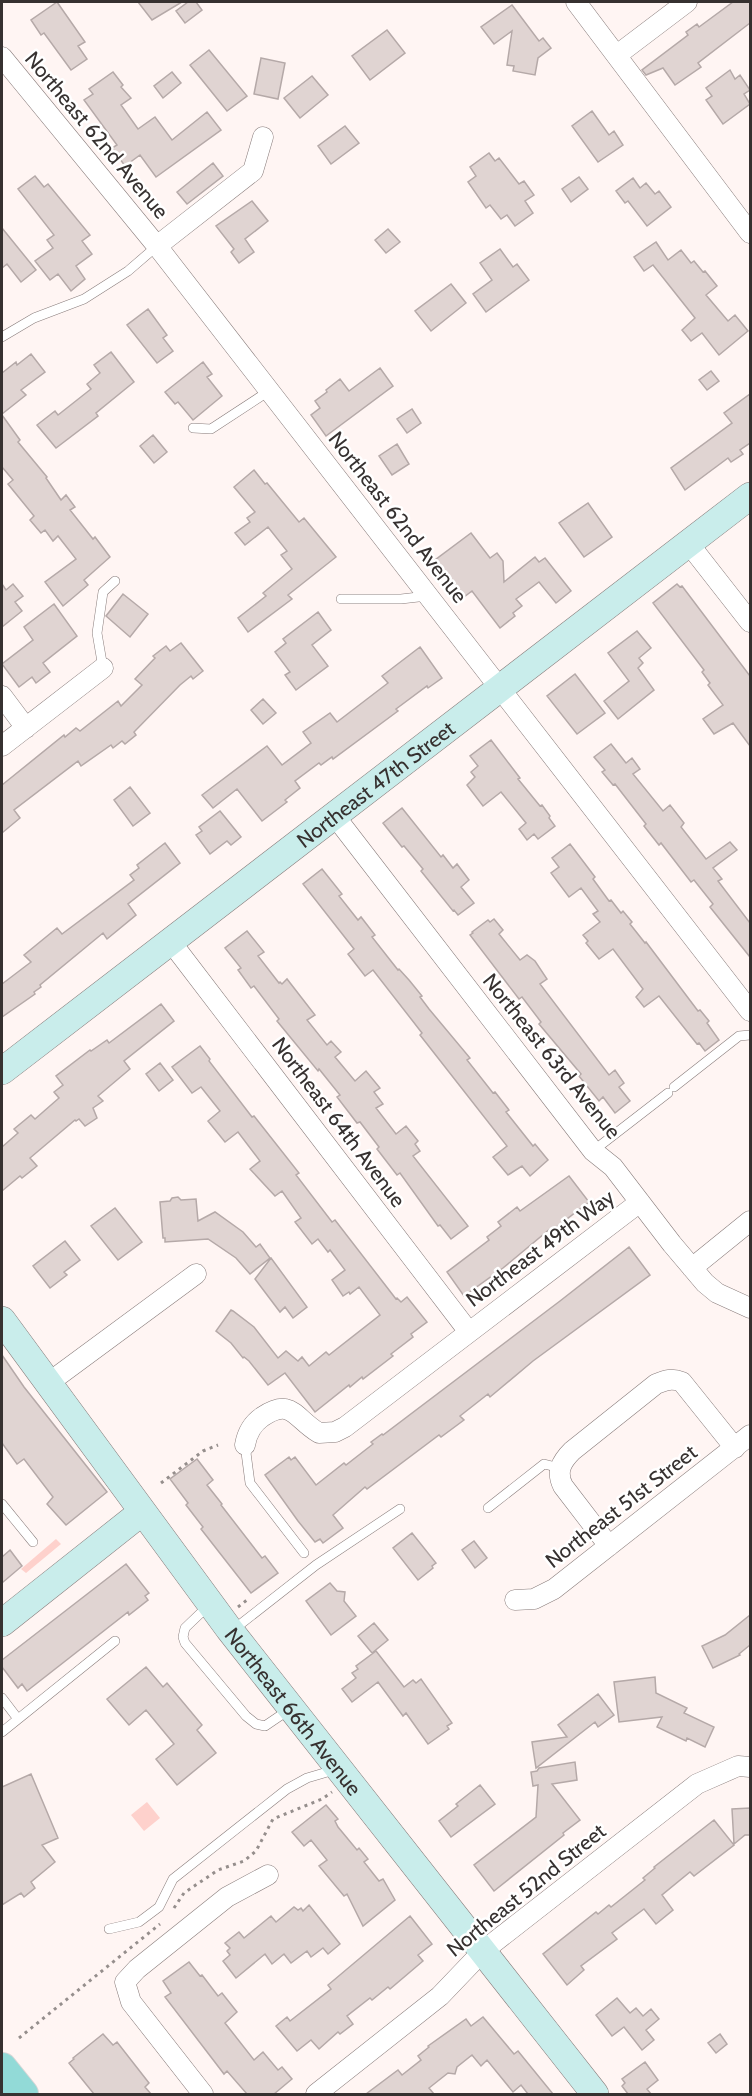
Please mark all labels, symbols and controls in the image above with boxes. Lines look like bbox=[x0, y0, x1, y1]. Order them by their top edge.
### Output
street label: Northeast 62nd Avenue bbox=[20, 46, 174, 224]
street label: Northeast 62nd Avenue bbox=[323, 427, 473, 608]
street label: Northeast 47th Street bbox=[291, 715, 459, 853]
street label: Northeast 63rd Avenue bbox=[478, 968, 626, 1144]
street label: Northeast 64th Avenue bbox=[267, 1032, 411, 1212]
street label: Northeast 49th Way bbox=[461, 1184, 619, 1312]
street label: Northeast 51st Street bbox=[540, 1439, 702, 1573]
street label: Northeast 66th Avenue bbox=[220, 1622, 367, 1800]
street label: Northeast 52nd Street bbox=[442, 1818, 610, 1962]

